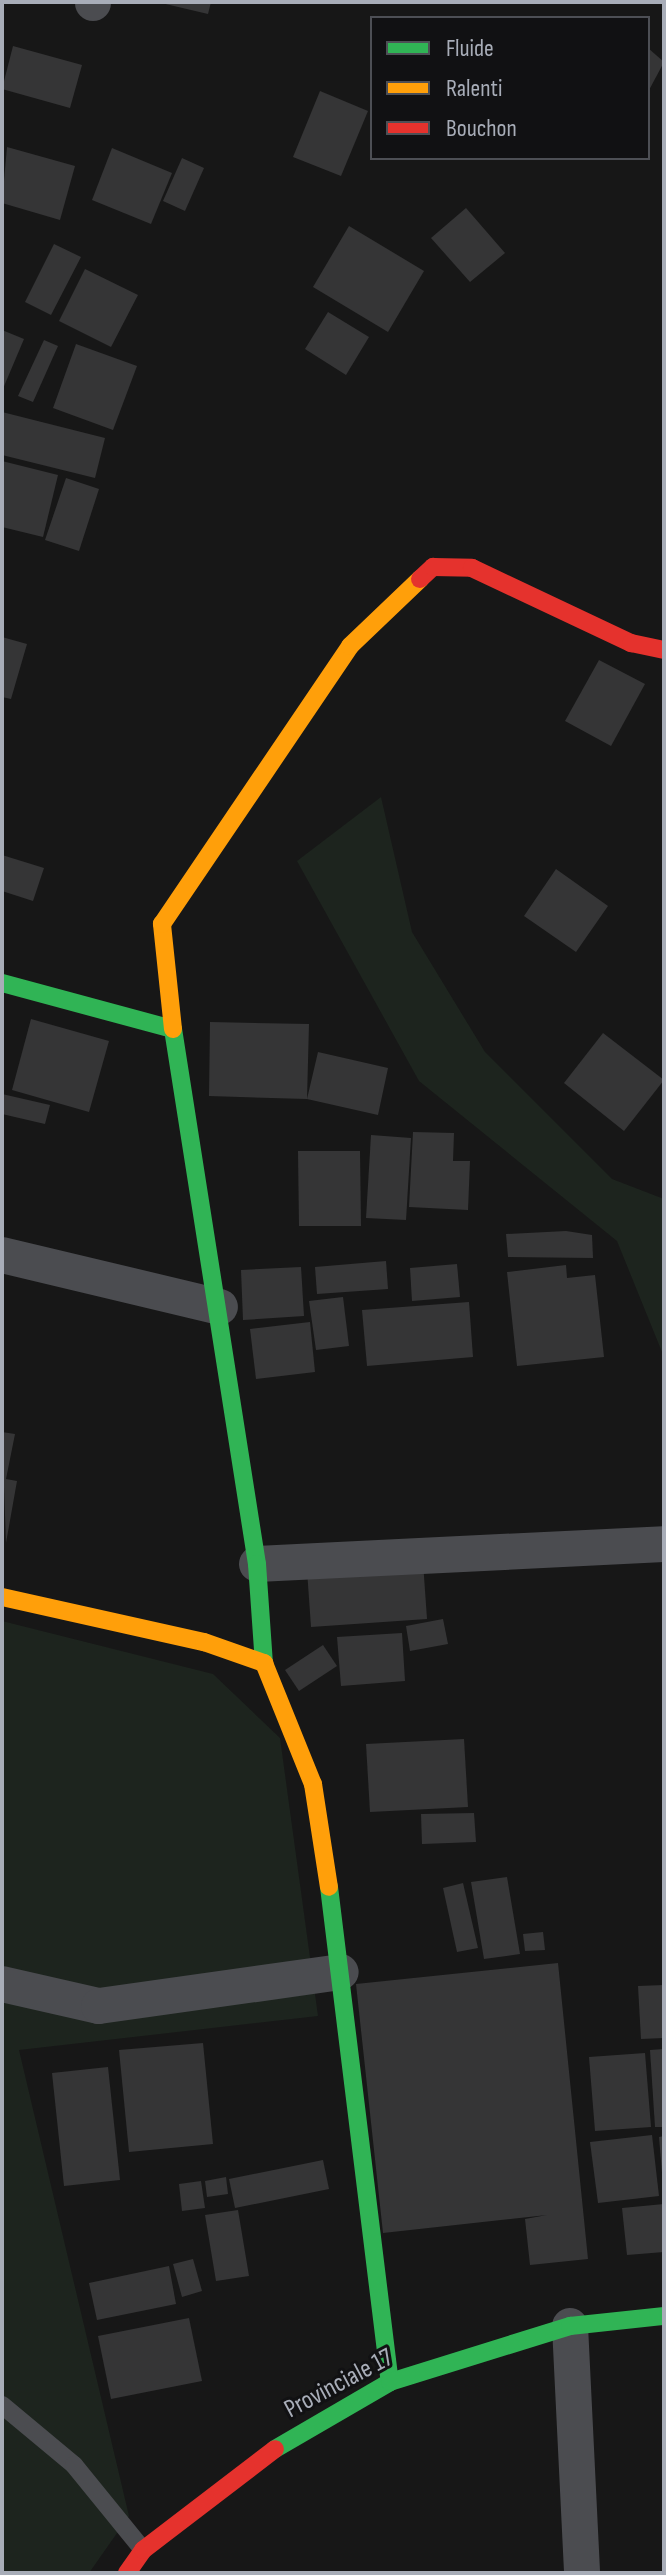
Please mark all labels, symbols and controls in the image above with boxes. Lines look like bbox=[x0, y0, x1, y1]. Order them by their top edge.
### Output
legend bbox=[370, 16, 650, 160]
text: Fluide bbox=[446, 34, 494, 63]
text: Ralenti bbox=[446, 74, 502, 103]
text: Bouchon bbox=[446, 114, 517, 143]
street label: Provinciale 17 bbox=[279, 2342, 399, 2426]

